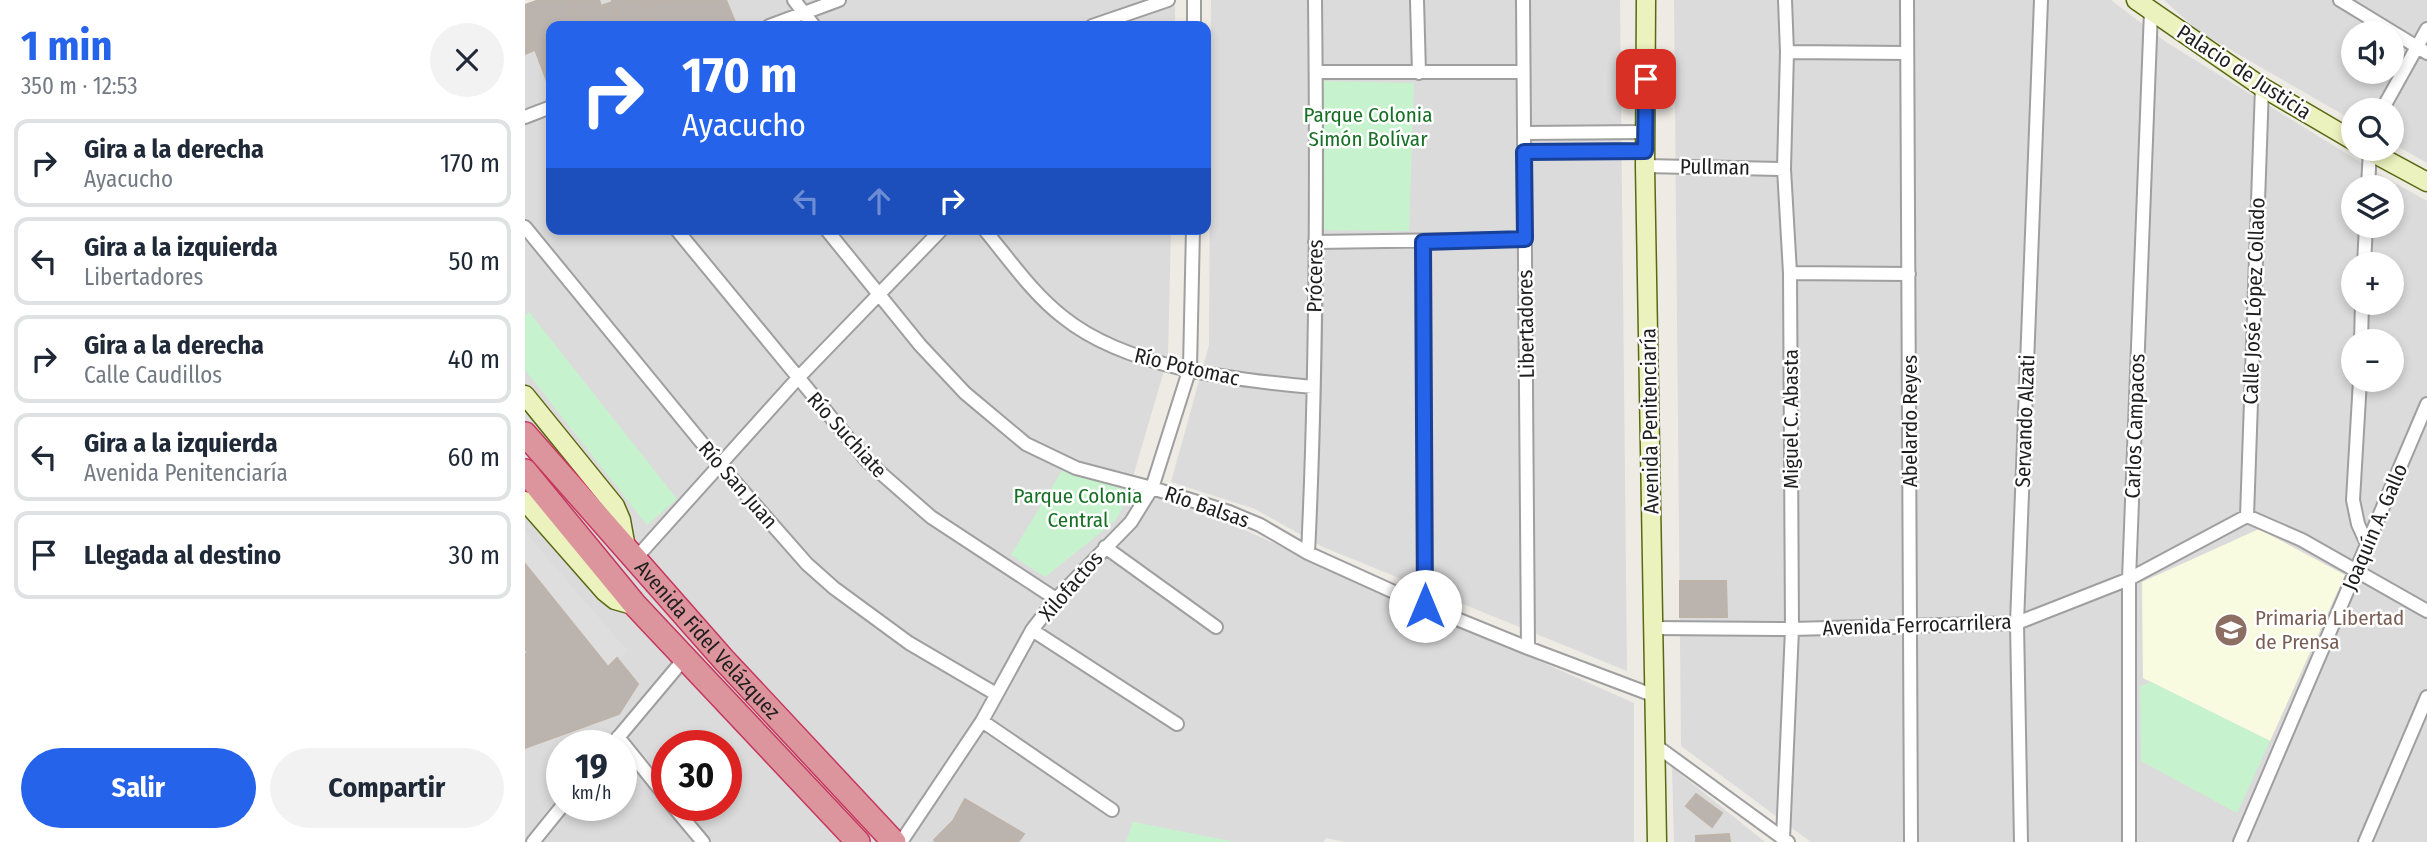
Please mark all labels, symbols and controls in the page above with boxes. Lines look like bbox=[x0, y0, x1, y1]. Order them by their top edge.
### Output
street label: Palacio de Justicia bbox=[2172, 19, 2316, 125]
text: 1 min bbox=[21, 21, 112, 71]
map controls bbox=[2341, 21, 2404, 392]
button: sound bbox=[2341, 21, 2404, 84]
button: close bbox=[430, 23, 504, 97]
text: 170 m bbox=[682, 46, 798, 105]
icon: right bbox=[567, 49, 658, 140]
pin bbox=[1616, 49, 1676, 109]
icon: arrive bbox=[1627, 60, 1665, 98]
text: 350 m · 12:53 bbox=[21, 72, 138, 100]
button: search bbox=[2341, 98, 2404, 161]
park label: Parque Colonia Simón Bolívar bbox=[1304, 102, 1432, 152]
text: Ayacucho bbox=[682, 106, 806, 144]
text: Gira a la derecha bbox=[84, 134, 264, 165]
icon: right bbox=[25, 144, 63, 182]
text: 170 m bbox=[440, 148, 500, 179]
street label: Pullman bbox=[1680, 153, 1750, 181]
text: Ayacucho bbox=[84, 165, 173, 193]
button: layers bbox=[2341, 175, 2404, 238]
icon: left bbox=[787, 182, 825, 220]
icon: ahead bbox=[860, 182, 898, 220]
icon: right bbox=[933, 182, 971, 220]
street label: Calle José López Collado bbox=[2237, 197, 2271, 405]
text: Gira a la izquierda bbox=[84, 232, 278, 263]
street label: Próceres bbox=[1301, 239, 1329, 313]
icon: left bbox=[25, 242, 63, 280]
text: 50 m bbox=[448, 246, 500, 277]
button: + bbox=[2341, 252, 2404, 315]
text: Libertadores bbox=[84, 263, 203, 291]
street label: Libertadores bbox=[1512, 269, 1540, 379]
street label: Avenida Penitenciaría bbox=[1635, 328, 1665, 514]
button: − bbox=[2341, 329, 2404, 392]
text: Gira a la derecha bbox=[84, 330, 264, 361]
icon: right bbox=[25, 340, 63, 378]
street label: Río Potomac bbox=[1132, 342, 1242, 392]
text: 40 m bbox=[448, 344, 500, 375]
street label: Miguel C. Abasta bbox=[1778, 349, 1804, 489]
street label: Carlos Campacos bbox=[2119, 353, 2151, 499]
street label: Servando Alzati bbox=[2010, 354, 2040, 488]
street label: Abelardo Reyes bbox=[1897, 355, 1923, 487]
text: Calle Caudillos bbox=[84, 361, 222, 389]
street label: Río Suchiate bbox=[802, 387, 892, 483]
text: Gira a la izquierda bbox=[84, 428, 278, 459]
street label: Río San Juan bbox=[693, 436, 783, 534]
icon: left bbox=[25, 438, 63, 476]
text: 60 m bbox=[447, 442, 500, 473]
text: Avenida Penitenciaría bbox=[84, 459, 288, 487]
street label: Joaquín A. Gallo bbox=[2337, 460, 2413, 594]
street label: Río Balsas bbox=[1161, 480, 1253, 534]
park label: Parque Colonia Central bbox=[1014, 483, 1142, 533]
icon: arrive bbox=[25, 536, 63, 574]
text: Llegada al destino bbox=[84, 540, 281, 571]
text: 30 m bbox=[449, 540, 500, 571]
street label: Xilofactos bbox=[1034, 546, 1108, 626]
street label: Avenida Fidel Velázquez bbox=[629, 555, 786, 725]
position arrow bbox=[1388, 569, 1462, 643]
place label: Primaria Libertad de Prensa bbox=[2255, 605, 2404, 655]
street label: Avenida Ferrocarrilera bbox=[1822, 609, 2012, 641]
school or university icon: Primaria Libertad de Prensa bbox=[2212, 611, 2250, 649]
speed limit sign: 30 bbox=[651, 730, 742, 821]
text: 19 bbox=[575, 745, 608, 787]
button: Salir bbox=[21, 748, 256, 828]
button: Compartir bbox=[270, 748, 504, 828]
text: km/h bbox=[571, 782, 612, 804]

